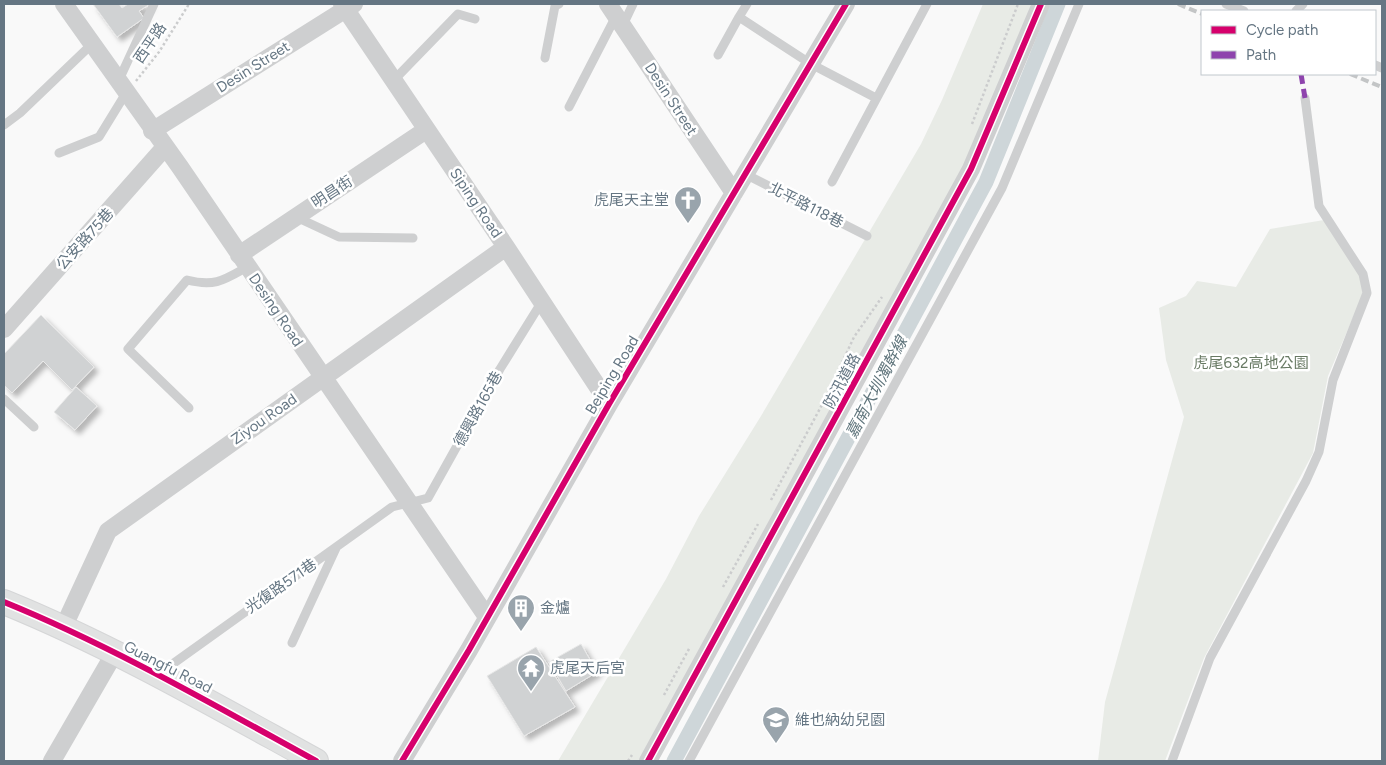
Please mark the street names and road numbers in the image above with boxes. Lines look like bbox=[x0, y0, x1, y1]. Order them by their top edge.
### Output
street label: 西平路 bbox=[130, 19, 170, 67]
street label: Desin Street bbox=[213, 37, 293, 97]
street label: Desin Street bbox=[641, 59, 701, 139]
street label: Siping Road bbox=[446, 165, 506, 241]
street label: 明昌街 bbox=[308, 172, 356, 212]
street label: 北平路118巷 bbox=[766, 178, 846, 232]
street label: 公安路75巷 bbox=[53, 204, 117, 274]
street label: Desing Road bbox=[245, 270, 307, 350]
street label: Beiping Road bbox=[581, 332, 643, 418]
street label: 防汛道路 bbox=[820, 350, 864, 412]
street label: 德興路165巷 bbox=[450, 368, 506, 450]
street label: Ziyou Road bbox=[228, 390, 300, 448]
street label: 光復路571巷 bbox=[242, 555, 320, 617]
street label: Guangfu Road bbox=[121, 637, 215, 697]

